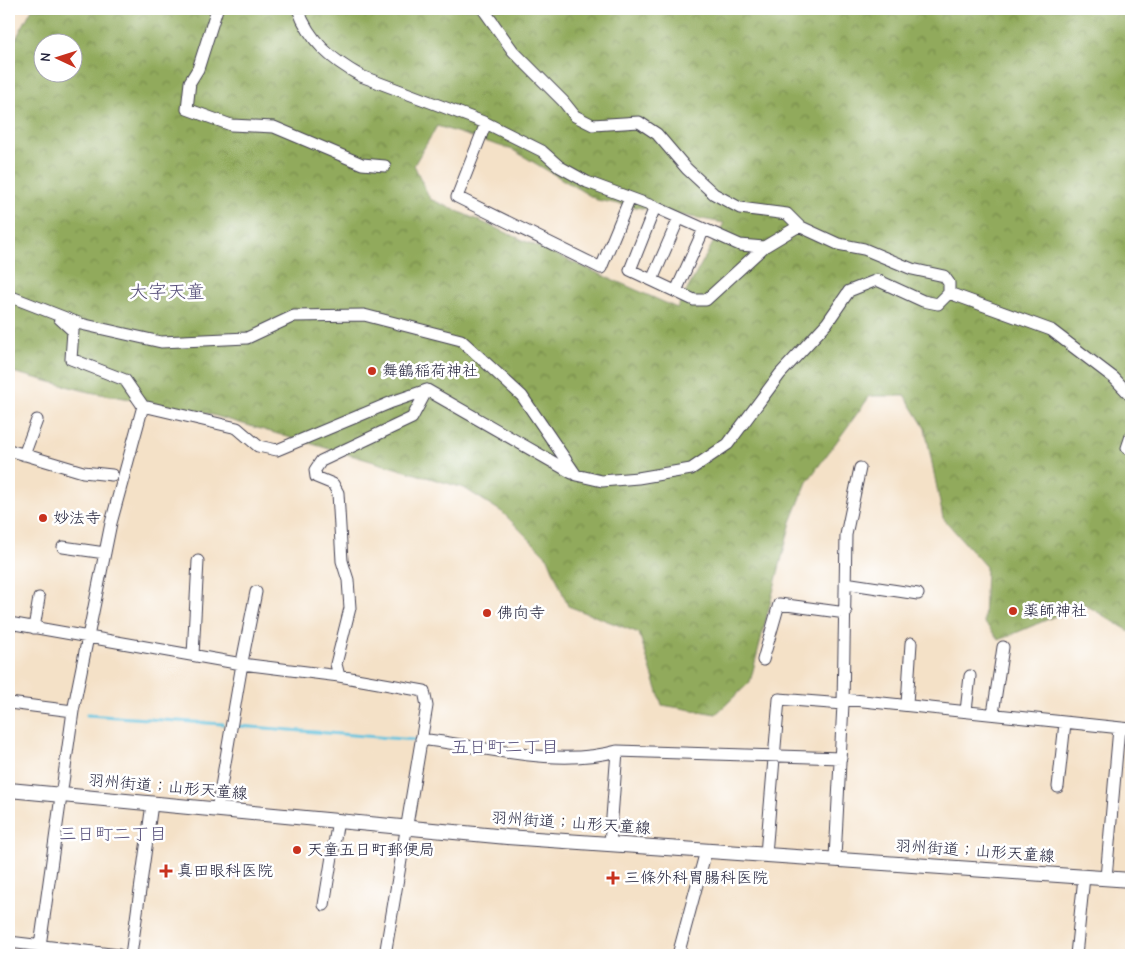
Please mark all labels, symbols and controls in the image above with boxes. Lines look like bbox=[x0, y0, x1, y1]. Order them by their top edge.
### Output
north arrow bbox=[32, 32, 82, 82]
text: N bbox=[37, 52, 54, 62]
district label: 大字天童 bbox=[129, 281, 205, 303]
place label: 舞鶴稲荷神社 bbox=[382, 362, 478, 380]
marker: 舞鶴稲荷神社 bbox=[366, 365, 378, 377]
place label: 妙法寺 bbox=[53, 509, 101, 527]
marker: 妙法寺 bbox=[37, 512, 49, 524]
place label: 薬師神社 bbox=[1023, 602, 1087, 620]
place label: 佛向寺 bbox=[497, 604, 545, 622]
marker: 薬師神社 bbox=[1007, 605, 1019, 617]
marker: 佛向寺 bbox=[481, 607, 493, 619]
district label: 五日町二丁目 bbox=[451, 737, 559, 758]
street label: 羽州街道；山形天童線 bbox=[88, 771, 248, 803]
street label: 羽州街道；山形天童線 bbox=[491, 808, 651, 838]
district label: 三日町二丁目 bbox=[59, 824, 167, 845]
street label: 羽州街道；山形天童線 bbox=[895, 836, 1055, 866]
place label: 天童五日町郵便局 bbox=[307, 841, 435, 859]
marker: 天童五日町郵便局 bbox=[291, 844, 303, 856]
place label: 真田眼科医院 bbox=[177, 862, 273, 880]
marker: 真田眼科医院 bbox=[159, 864, 173, 878]
place label: 三條外科胃腸科医院 bbox=[624, 869, 768, 887]
marker: 三條外科胃腸科医院 bbox=[606, 871, 620, 885]

